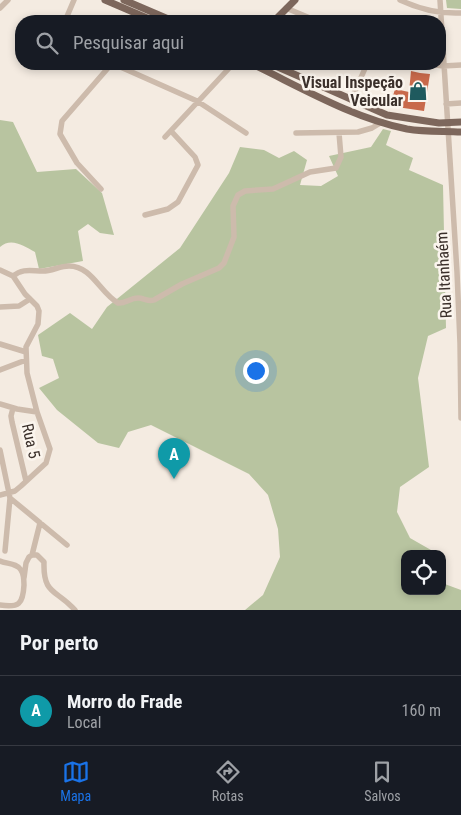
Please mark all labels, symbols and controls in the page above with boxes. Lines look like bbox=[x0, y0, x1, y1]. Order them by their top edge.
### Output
search box bbox=[15, 15, 446, 70]
icon: search bbox=[33, 29, 61, 57]
text: Pesquisar aqui bbox=[73, 31, 184, 54]
place label: Visual Inspeção Veicular bbox=[301, 73, 403, 110]
shop icon: Visual Inspeção Veicular bbox=[407, 80, 429, 102]
street label: Rua Itanhaém bbox=[432, 231, 456, 319]
your location bbox=[243, 358, 269, 384]
street label: Rua 5 bbox=[18, 422, 44, 461]
pin: A bbox=[158, 438, 190, 479]
map controls bbox=[401, 550, 446, 595]
button: locate bbox=[401, 550, 446, 595]
text: Por perto bbox=[20, 631, 99, 655]
text: Morro do Frade bbox=[67, 690, 182, 713]
text: A bbox=[31, 701, 41, 720]
text: 160 m bbox=[402, 701, 441, 720]
text: Local bbox=[67, 713, 101, 732]
tab: Mapa bbox=[60, 758, 91, 804]
tab: Rotas bbox=[212, 758, 244, 804]
tab: Salvos bbox=[364, 758, 401, 804]

